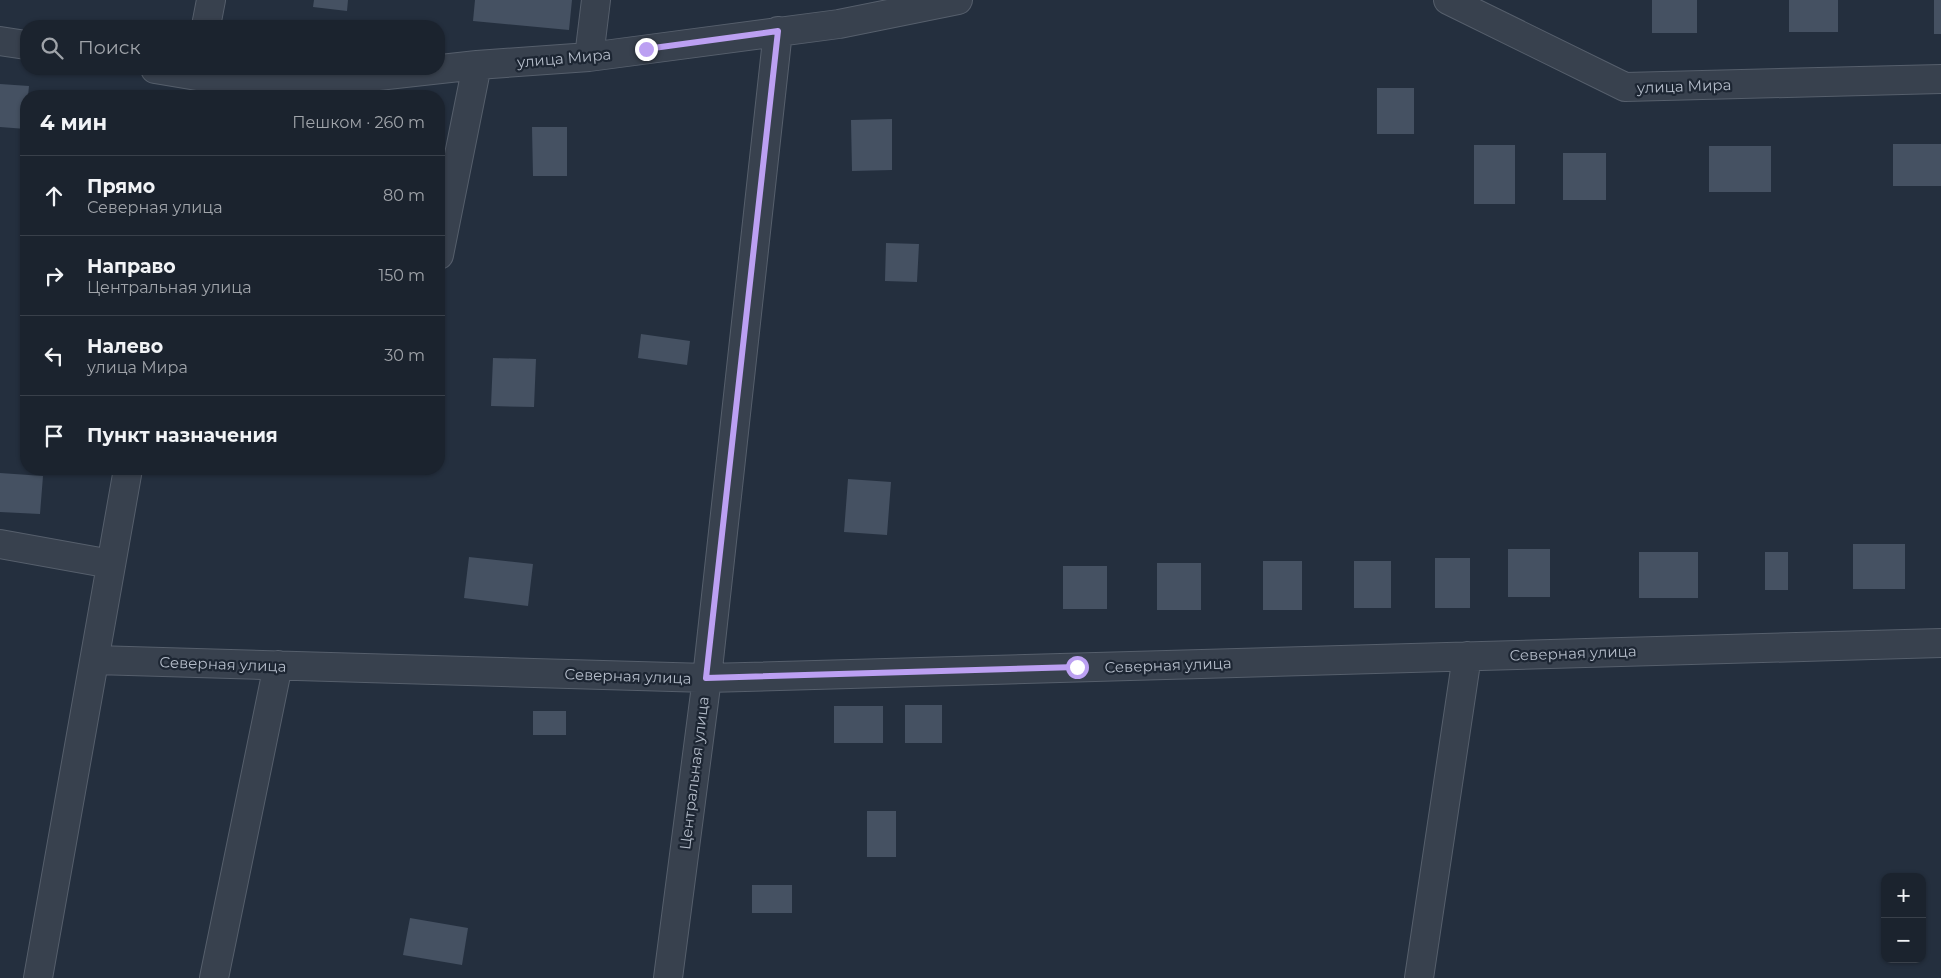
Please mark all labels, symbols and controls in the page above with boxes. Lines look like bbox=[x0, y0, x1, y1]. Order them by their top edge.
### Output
search box bbox=[20, 20, 445, 75]
icon: search bbox=[38, 34, 66, 62]
text: Поиск bbox=[78, 36, 141, 59]
route end bbox=[635, 38, 658, 61]
street label: улица Мира bbox=[515, 44, 612, 72]
street label: улица Мира bbox=[1635, 75, 1732, 97]
text: 4 мин bbox=[40, 110, 107, 135]
text: Пешком · 260 m bbox=[292, 113, 425, 132]
text: Прямо bbox=[87, 175, 155, 198]
icon: ahead bbox=[40, 182, 68, 210]
text: 80 m bbox=[383, 186, 425, 205]
text: Северная улица bbox=[87, 198, 223, 217]
text: Направо bbox=[87, 255, 176, 278]
icon: right bbox=[40, 262, 68, 290]
text: 150 m bbox=[378, 266, 425, 285]
text: Центральная улица bbox=[87, 278, 252, 297]
text: Налево bbox=[87, 335, 163, 358]
icon: left bbox=[40, 342, 68, 370]
text: 30 m bbox=[384, 346, 425, 365]
text: улица Мира bbox=[87, 358, 188, 377]
icon: arrive bbox=[40, 422, 68, 450]
text: Пункт назначения bbox=[87, 424, 278, 447]
street label: Северная улица bbox=[1509, 641, 1637, 665]
street label: Северная улица bbox=[159, 652, 287, 676]
street label: Северная улица bbox=[1104, 653, 1232, 677]
route start bbox=[1066, 656, 1089, 679]
street label: Северная улица bbox=[564, 664, 692, 688]
street label: Центральная улица bbox=[675, 695, 713, 851]
map controls bbox=[1881, 873, 1926, 963]
button: + bbox=[1881, 873, 1926, 918]
button: − bbox=[1881, 918, 1926, 963]

